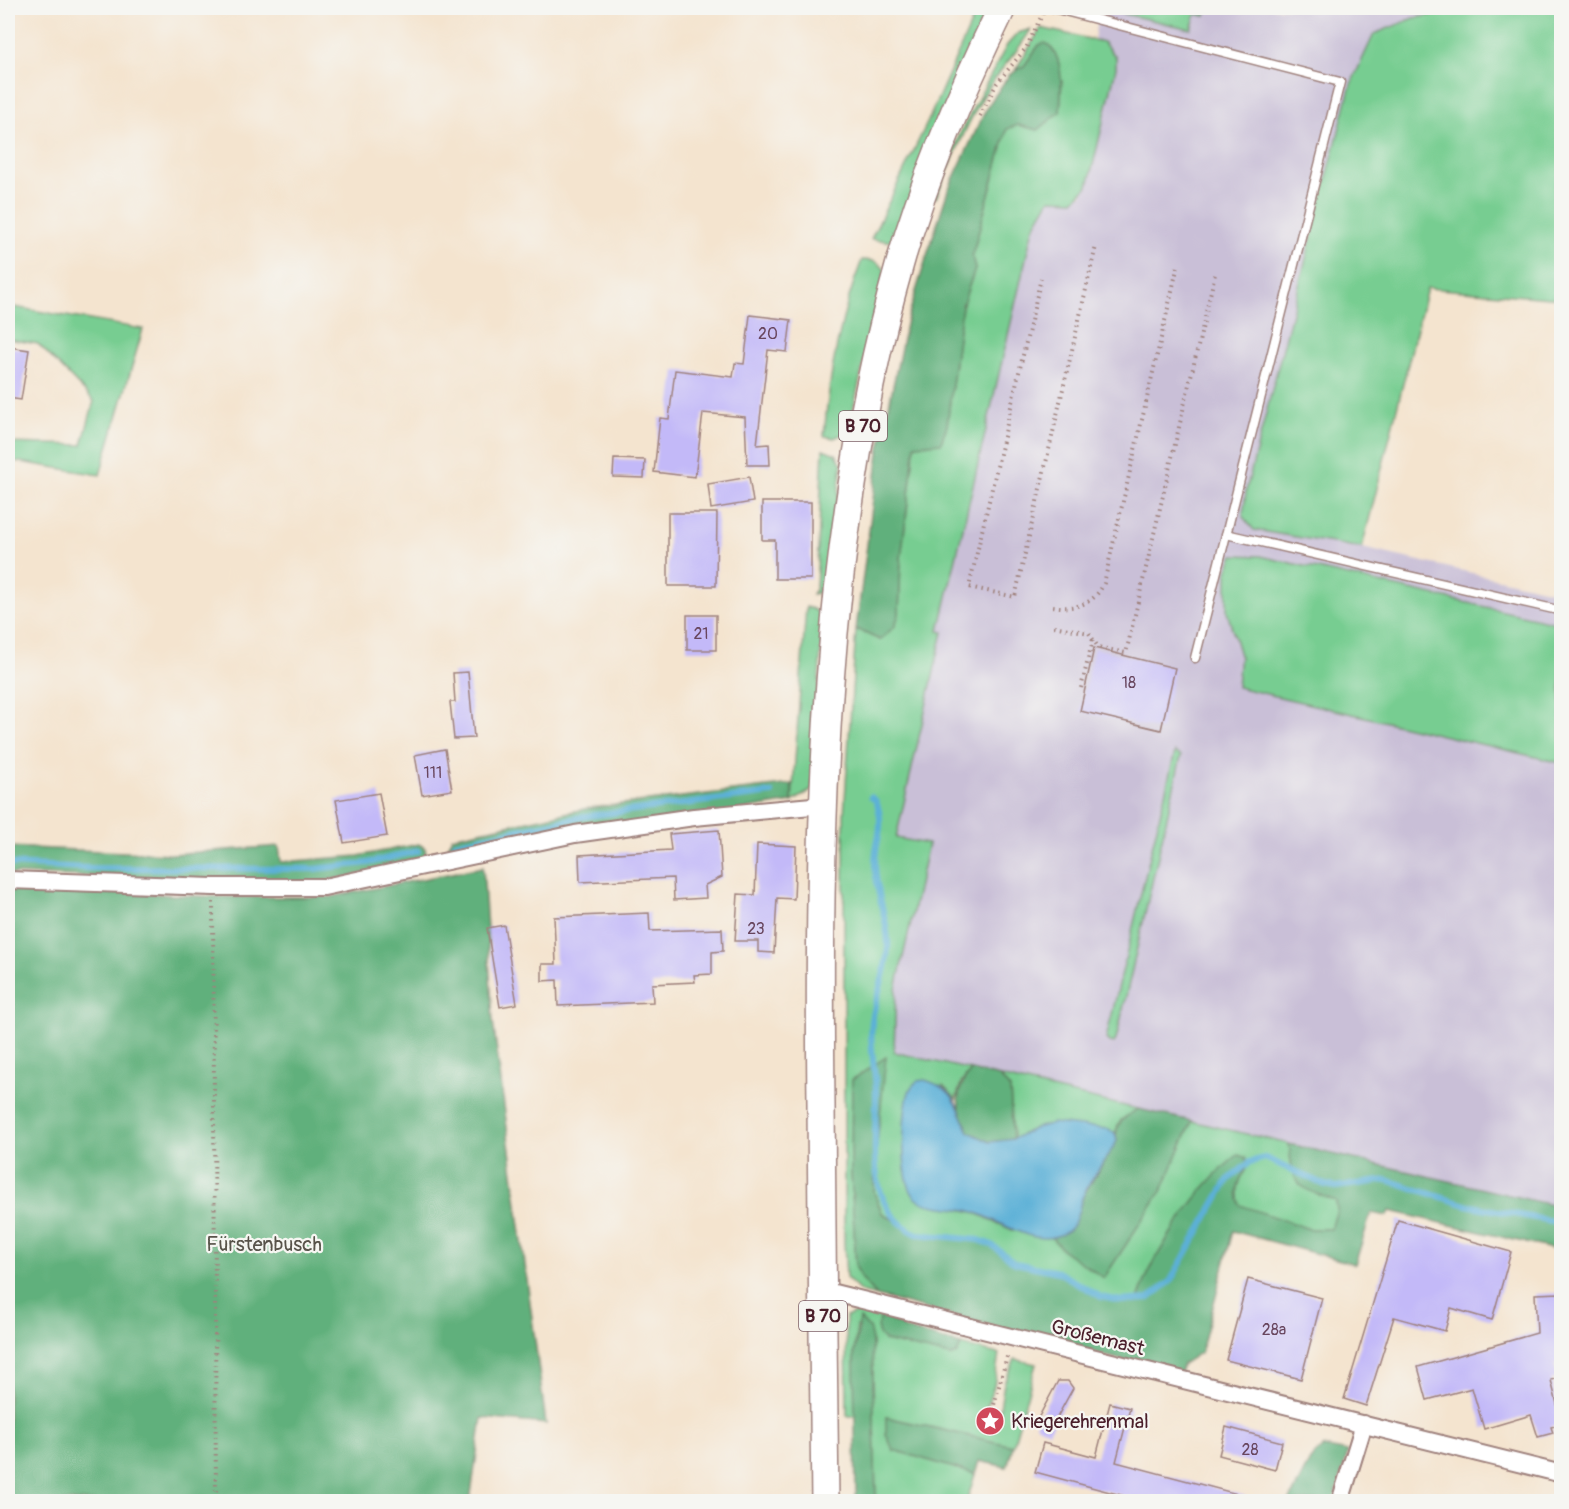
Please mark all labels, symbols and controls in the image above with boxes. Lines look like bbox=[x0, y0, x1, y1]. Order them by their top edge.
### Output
house number: 20 bbox=[758, 324, 778, 344]
road number: B 70 bbox=[839, 411, 887, 441]
house number: 21 bbox=[693, 624, 709, 644]
house number: 18 bbox=[1122, 673, 1136, 693]
house number: 111 bbox=[424, 763, 442, 783]
house number: 23 bbox=[747, 919, 765, 939]
park label: Fürstenbusch bbox=[206, 1232, 322, 1257]
road number: B 70 bbox=[799, 1301, 847, 1331]
street label: Großemast bbox=[1049, 1314, 1148, 1361]
house number: 28a bbox=[1262, 1320, 1286, 1340]
place icon: Kriegerehrenmal bbox=[974, 1405, 1006, 1437]
place label: Kriegerehrenmal bbox=[1011, 1409, 1149, 1434]
house number: 28 bbox=[1241, 1440, 1259, 1460]

